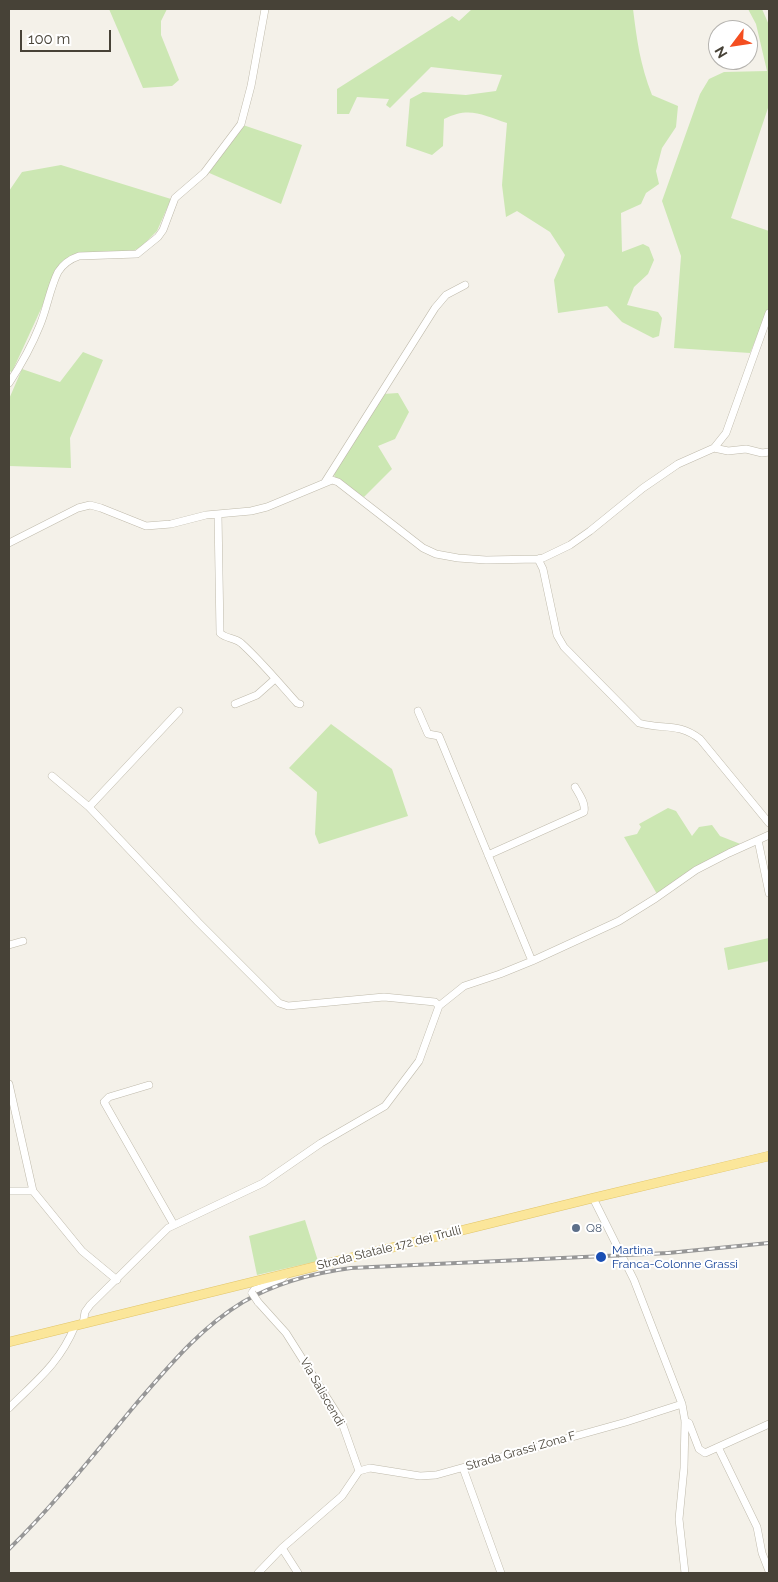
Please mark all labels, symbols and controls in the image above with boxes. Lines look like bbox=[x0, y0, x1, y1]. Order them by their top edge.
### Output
scale bar bbox=[22, 20, 114, 52]
north arrow bbox=[708, 20, 758, 70]
text: 100 m bbox=[28, 30, 70, 48]
text: N bbox=[711, 44, 731, 61]
place label: Q8 bbox=[586, 1221, 602, 1235]
marker: Q8 bbox=[570, 1222, 582, 1234]
street label: Strada Statale 172 dei Trulli bbox=[315, 1223, 463, 1273]
place label: Martina Franca-Colonne Grassi bbox=[612, 1243, 738, 1271]
marker: Martina Franca-Colonne Grassi bbox=[594, 1250, 608, 1264]
street label: Via Saliscendi bbox=[297, 1355, 347, 1429]
street label: Strada Grassi Zona F bbox=[464, 1428, 578, 1474]

